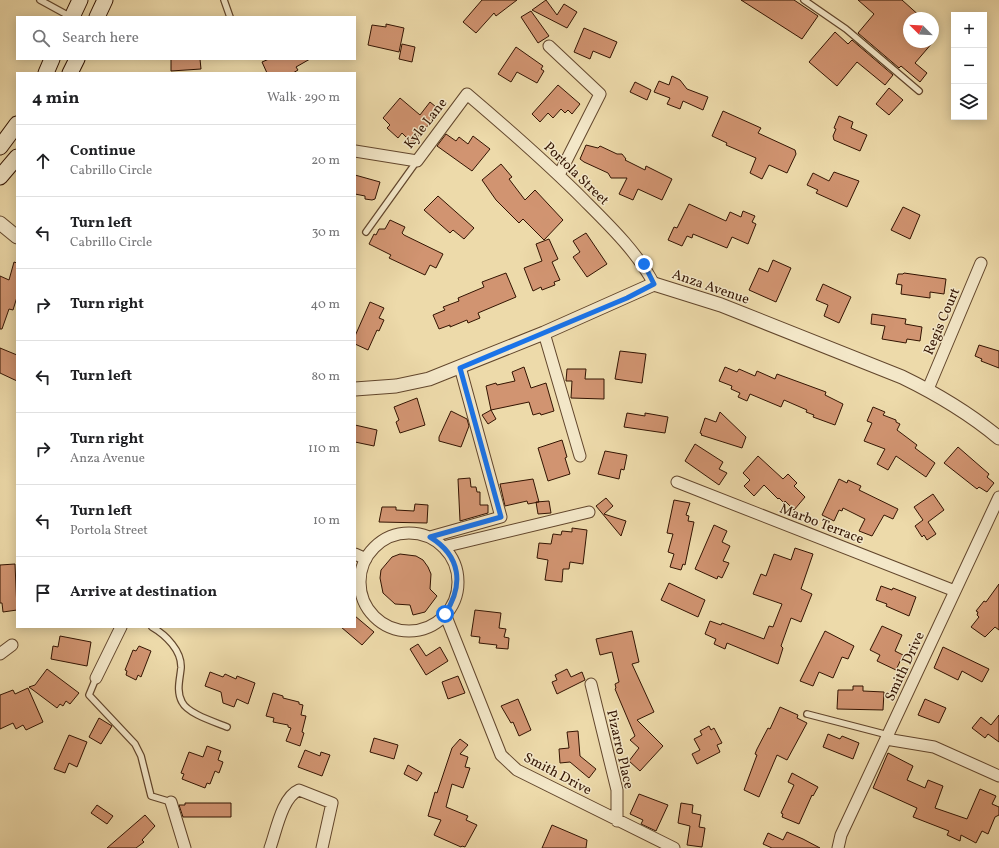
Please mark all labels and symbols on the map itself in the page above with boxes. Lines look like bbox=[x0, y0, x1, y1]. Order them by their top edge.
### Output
north arrow bbox=[903, 12, 939, 48]
street label: Kyle Lane bbox=[400, 94, 452, 153]
street label: Portola Street bbox=[539, 138, 613, 210]
route end bbox=[635, 255, 653, 273]
street label: Anza Avenue bbox=[669, 265, 752, 310]
street label: Regis Court bbox=[920, 285, 965, 358]
street label: Marbo Terrace bbox=[777, 500, 867, 549]
route start bbox=[436, 605, 454, 623]
street label: Smith Drive bbox=[881, 628, 930, 704]
street label: Pizarro Place bbox=[601, 708, 638, 791]
street label: Smith Drive bbox=[520, 748, 595, 800]

